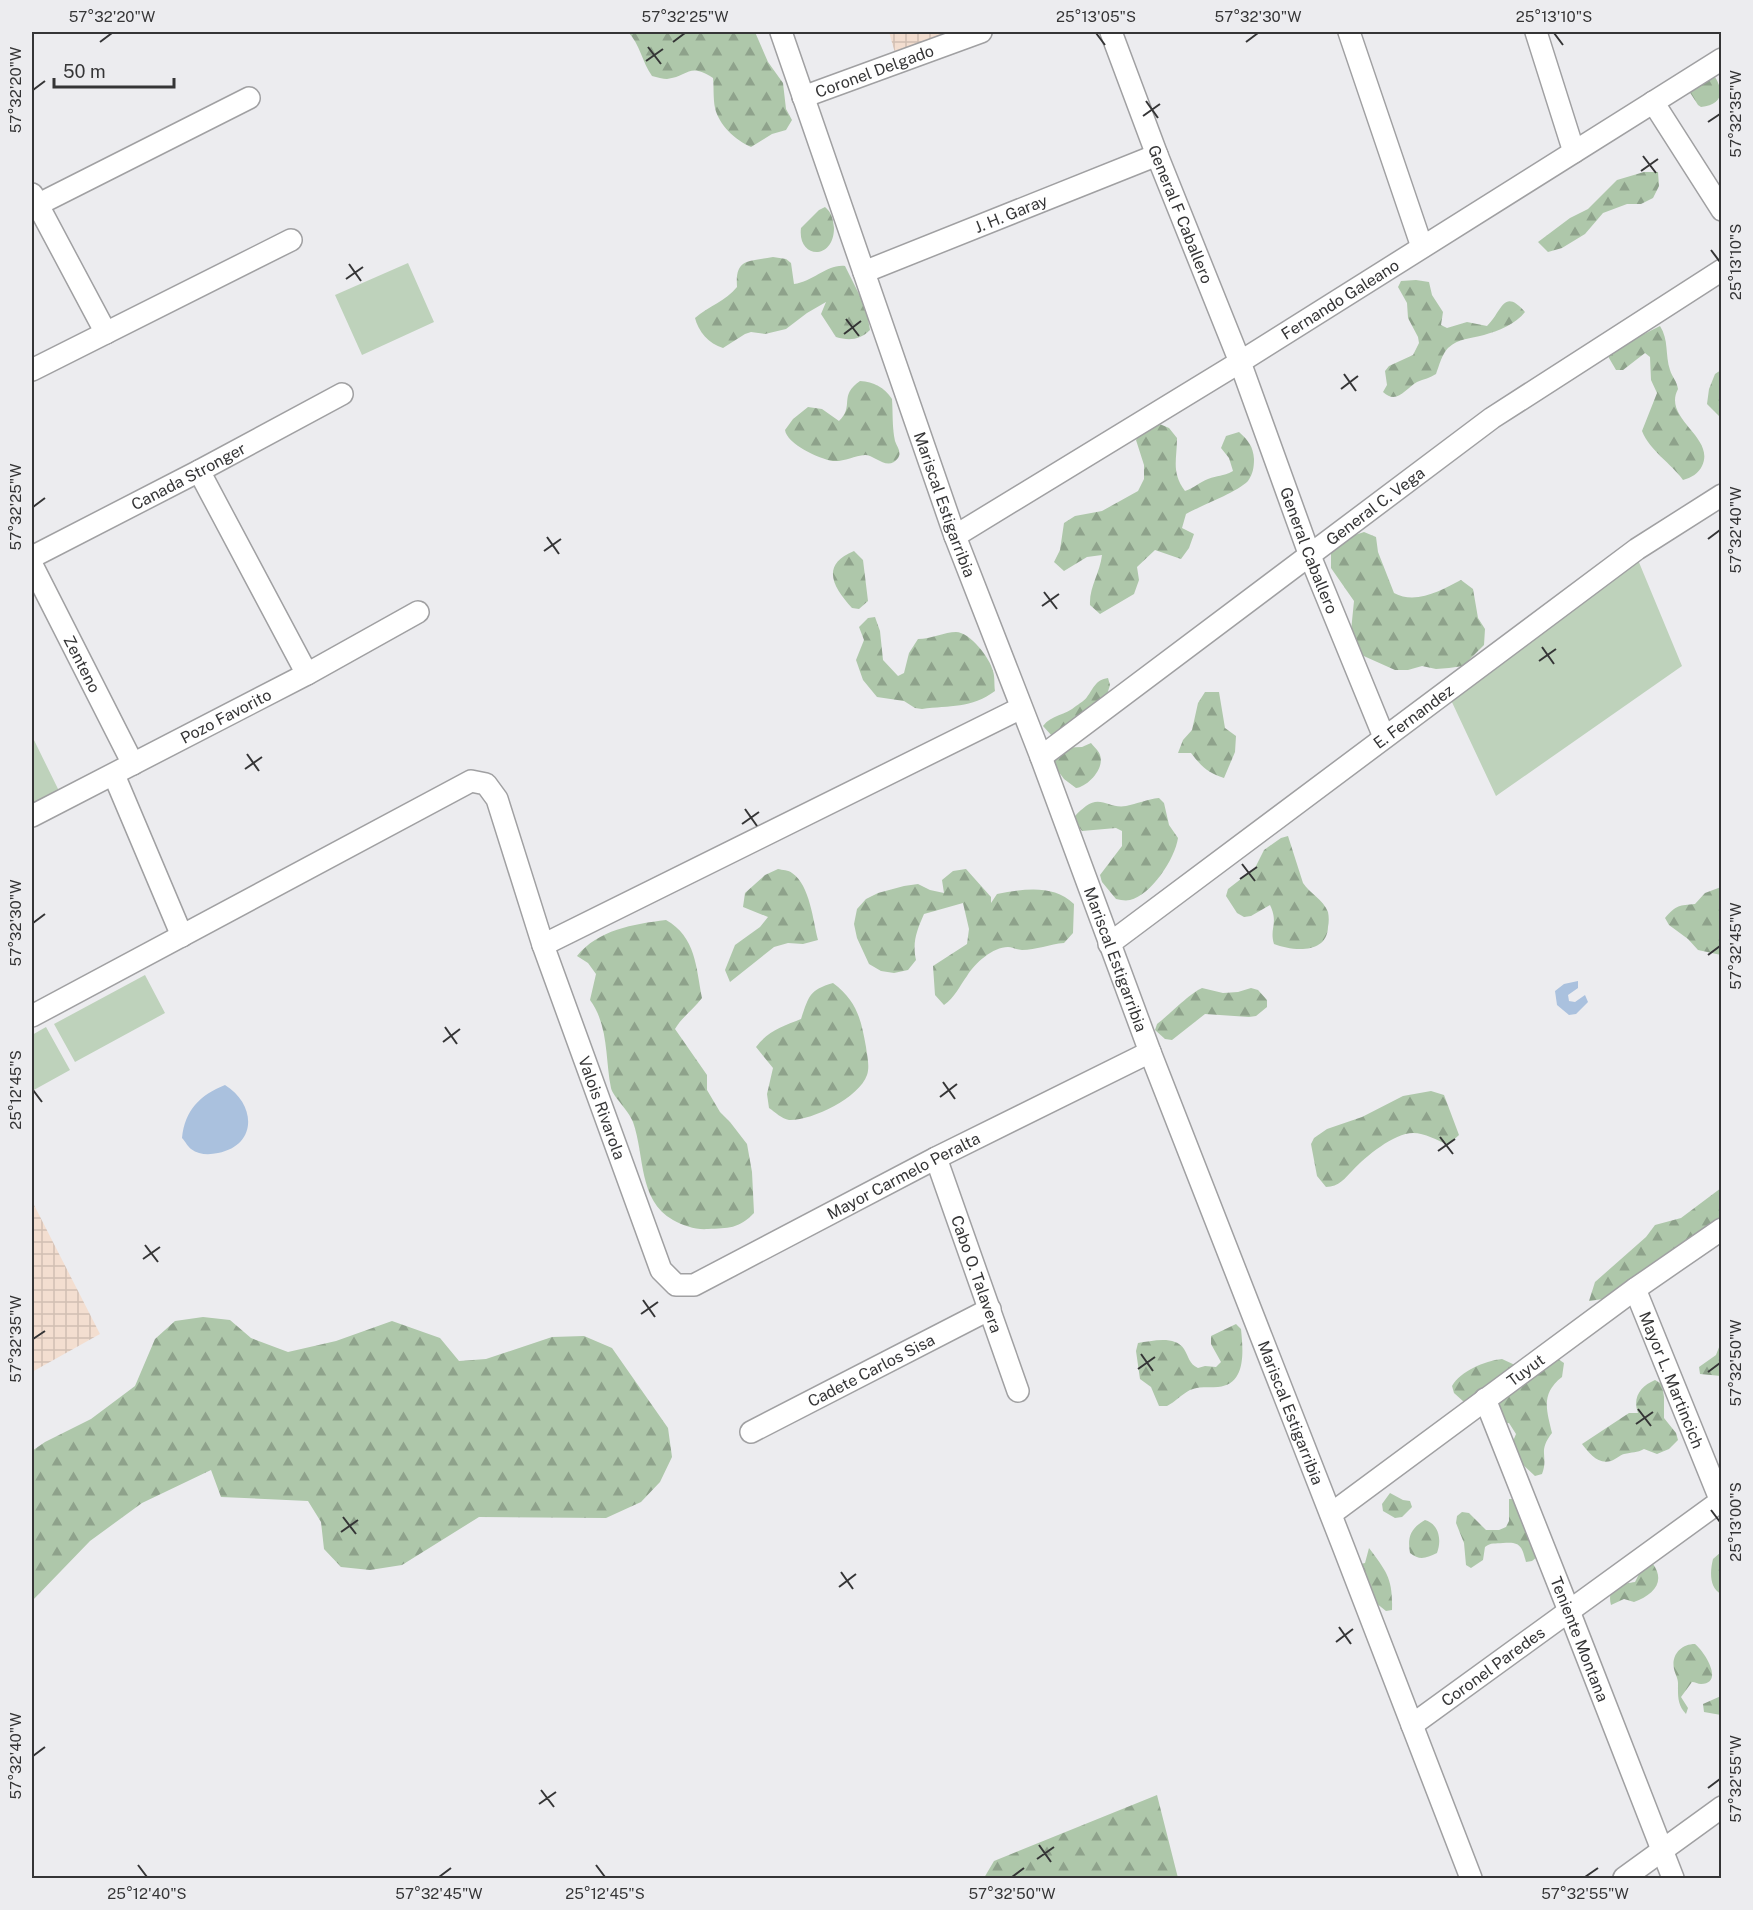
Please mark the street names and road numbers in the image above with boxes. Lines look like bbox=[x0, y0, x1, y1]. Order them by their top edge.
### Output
street label: Coronel Delgado bbox=[813, 41, 936, 101]
street label: General F Caballero bbox=[1145, 142, 1217, 286]
street label: J. H. Garay bbox=[972, 190, 1050, 236]
street label: Fernando Galeano bbox=[1278, 255, 1402, 343]
street label: Mariscal Estigarribia bbox=[910, 429, 980, 580]
street label: Canada Stronger bbox=[128, 438, 249, 514]
street label: General C. Vega bbox=[1322, 463, 1428, 549]
street label: General Caballero bbox=[1276, 484, 1342, 617]
street label: Zenteno bbox=[60, 632, 105, 696]
street label: E. Fernandez bbox=[1370, 680, 1457, 752]
street label: Pozo Favorito bbox=[177, 685, 274, 747]
street label: Mariscal Estigarribia bbox=[1080, 884, 1151, 1034]
street label: Valois Rivarola bbox=[575, 1053, 630, 1162]
street label: Mayor Carmelo Peralta bbox=[823, 1128, 983, 1223]
street label: Cabo O. Talavera bbox=[947, 1213, 1006, 1335]
street label: Mayor L. Martincich bbox=[1636, 1309, 1708, 1451]
street label: Cadete Carlos Sisa bbox=[804, 1330, 938, 1411]
street label: Mariscal Estigarribia bbox=[1254, 1338, 1328, 1487]
street label: Tuyut bbox=[1503, 1350, 1548, 1390]
street label: Teniente Montana bbox=[1547, 1574, 1613, 1704]
street label: Coronel Paredes bbox=[1438, 1622, 1548, 1710]

